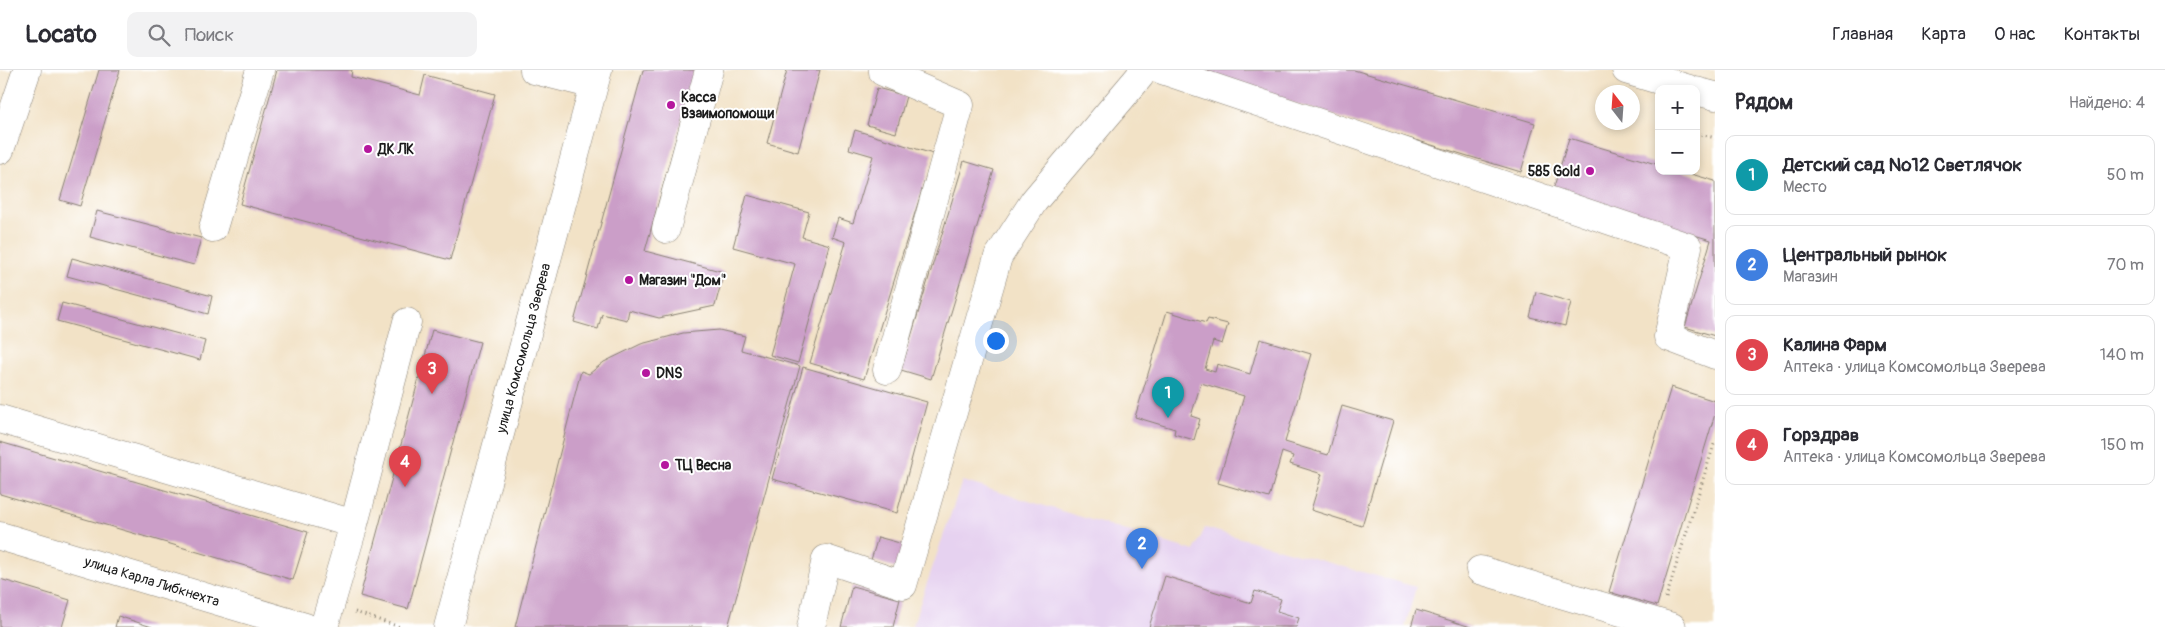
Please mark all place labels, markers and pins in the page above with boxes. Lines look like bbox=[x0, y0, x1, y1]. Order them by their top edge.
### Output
place label: Касса Взаимопомощи bbox=[681, 89, 775, 122]
marker: Касса Взаимопомощи bbox=[665, 99, 677, 111]
place label: ДК ЛК bbox=[377, 141, 414, 158]
marker: ДК ЛК bbox=[362, 143, 374, 155]
place label: 585 Gold bbox=[1528, 163, 1580, 180]
marker: 585 Gold bbox=[1584, 165, 1596, 177]
place label: Магазин "Дом" bbox=[639, 272, 726, 289]
marker: Магазин "Дом" bbox=[623, 274, 635, 286]
pin: 3 bbox=[416, 353, 448, 394]
place label: DNS bbox=[656, 365, 682, 382]
marker: DNS bbox=[640, 367, 652, 379]
pin: 1 bbox=[1152, 377, 1184, 418]
pin: 4 bbox=[389, 446, 421, 487]
place label: ТЦ Весна bbox=[674, 457, 732, 474]
marker: ТЦ Весна bbox=[659, 459, 671, 471]
pin: 2 bbox=[1126, 528, 1158, 569]

